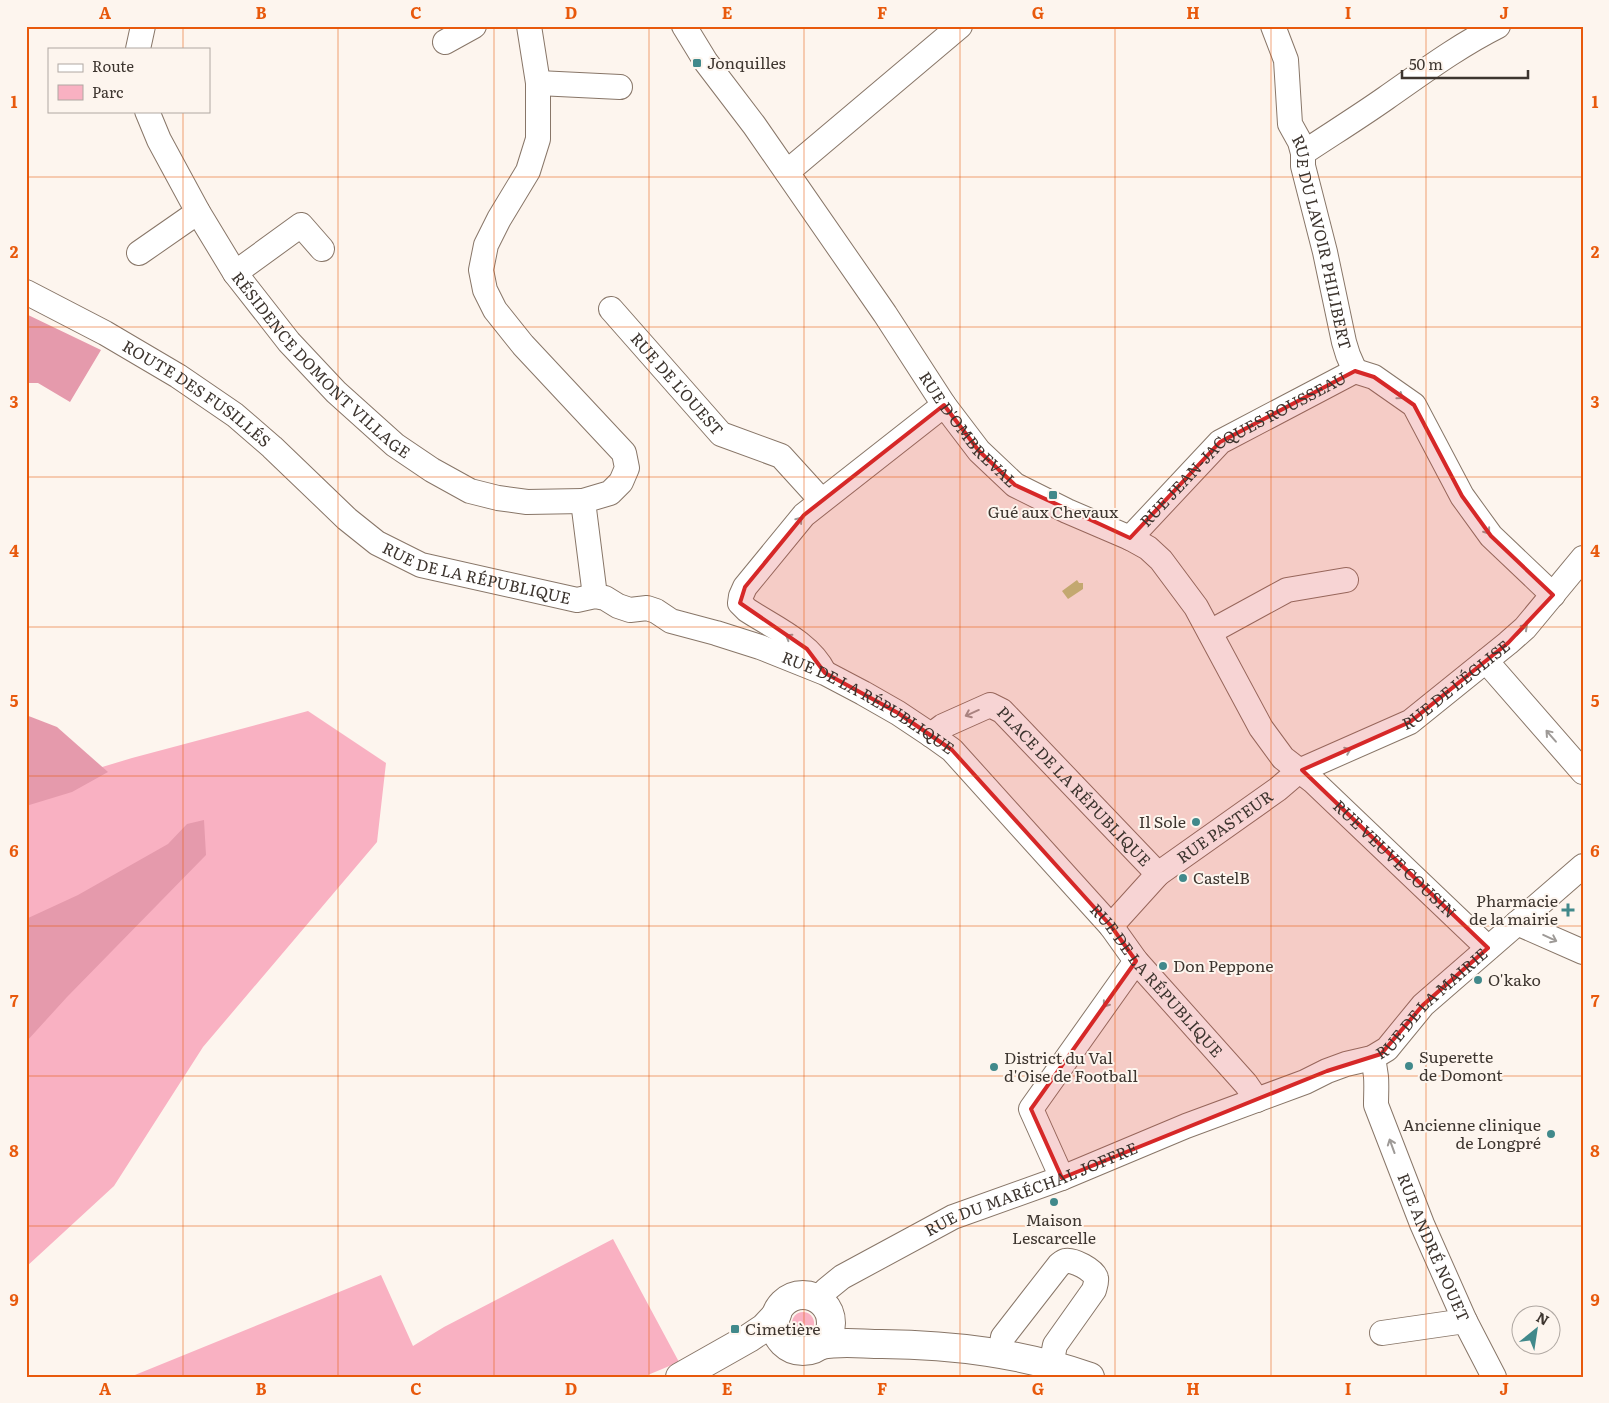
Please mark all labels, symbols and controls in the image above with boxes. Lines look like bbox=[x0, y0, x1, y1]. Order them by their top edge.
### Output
text: A bbox=[99, 0, 111, 24]
text: B bbox=[255, 0, 267, 24]
text: C bbox=[410, 0, 422, 24]
text: D bbox=[565, 0, 577, 24]
text: E bbox=[722, 0, 733, 24]
text: F bbox=[877, 0, 887, 24]
text: G bbox=[1032, 0, 1044, 24]
text: H bbox=[1186, 0, 1200, 24]
text: I bbox=[1345, 0, 1351, 24]
text: J bbox=[1499, 0, 1509, 24]
legend bbox=[48, 48, 210, 112]
scale bar bbox=[1402, 48, 1528, 80]
place label: Jonquilles bbox=[707, 50, 786, 74]
text: 50 m bbox=[1409, 52, 1443, 75]
text: Route bbox=[92, 54, 134, 77]
marker: Jonquilles bbox=[691, 57, 703, 69]
text: Parc bbox=[92, 80, 124, 103]
text: 1 bbox=[11, 89, 18, 113]
text: 1 bbox=[1592, 89, 1599, 113]
street label: RUE DU LAVOIR PHILIBERT bbox=[1287, 130, 1359, 353]
text: 2 bbox=[10, 239, 19, 263]
text: 2 bbox=[1591, 239, 1600, 263]
street label: RÉSIDENCE DOMONT VILLAGE bbox=[227, 266, 416, 463]
street label: RUE DE L'OUEST bbox=[626, 327, 730, 440]
street label: ROUTE DES FUSILLÉS bbox=[119, 333, 277, 452]
street label: RUE JEAN-JACQUES ROUSSEAU bbox=[1133, 365, 1350, 532]
street label: RUE D'OMBREVAL bbox=[914, 366, 1023, 492]
one-way arrow bbox=[1390, 388, 1403, 399]
text: 3 bbox=[10, 389, 19, 413]
text: 3 bbox=[1591, 389, 1600, 413]
marker: Gué aux Chevaux bbox=[1047, 489, 1059, 501]
place label: Gué aux Chevaux bbox=[988, 499, 1119, 523]
one-way arrow bbox=[792, 517, 803, 530]
one-way arrow bbox=[1480, 521, 1490, 535]
street label: RUE DE LA RÉPUBLIQUE bbox=[379, 535, 573, 609]
text: 4 bbox=[9, 538, 19, 562]
text: 4 bbox=[1590, 538, 1600, 562]
one-way arrow bbox=[1516, 624, 1528, 636]
street label: RUE DE L'ÉGLISE bbox=[1398, 633, 1515, 735]
one-way arrow bbox=[785, 634, 799, 644]
street label: RUE DE LA RÉPUBLIQUE bbox=[779, 644, 960, 759]
text: 5 bbox=[10, 688, 19, 712]
text: 5 bbox=[1591, 688, 1600, 712]
street label: PLACE DE LA RÉPUBLIQUE bbox=[992, 700, 1157, 871]
one-way arrow bbox=[965, 709, 980, 719]
one-way arrow bbox=[1545, 729, 1556, 742]
one-way arrow bbox=[1336, 746, 1351, 756]
street label: RUE PASTEUR bbox=[1171, 783, 1278, 868]
street label: RUE VEUVE COUSIN bbox=[1328, 794, 1462, 923]
place label: Il Sole bbox=[1139, 809, 1186, 833]
marker: Il Sole bbox=[1190, 816, 1202, 828]
text: 6 bbox=[9, 838, 19, 862]
text: 6 bbox=[1590, 838, 1600, 862]
place label: CastelB bbox=[1193, 865, 1250, 889]
marker: CastelB bbox=[1177, 872, 1189, 884]
place label: Pharmacie de la mairie bbox=[1469, 888, 1558, 930]
street label: RUE DE LA RÉPUBLIQUE bbox=[1085, 898, 1229, 1062]
marker: Pharmacie de la mairie bbox=[1562, 904, 1574, 916]
one-way arrow bbox=[1542, 933, 1557, 943]
street label: RUE DE LA MAIRIE bbox=[1371, 941, 1492, 1064]
place label: Don Peppone bbox=[1173, 953, 1274, 977]
marker: Don Peppone bbox=[1157, 960, 1169, 972]
place label: O'kako bbox=[1488, 967, 1541, 991]
marker: O'kako bbox=[1472, 974, 1484, 986]
text: 7 bbox=[10, 988, 19, 1012]
text: 7 bbox=[1591, 988, 1600, 1012]
one-way arrow bbox=[1103, 994, 1113, 1008]
place label: Superette de Domont bbox=[1419, 1044, 1503, 1086]
place label: District du Val d'Oise de Football bbox=[1004, 1045, 1138, 1087]
marker: Superette de Domont bbox=[1403, 1060, 1415, 1072]
marker: District du Val d'Oise de Football bbox=[988, 1061, 1000, 1073]
place label: Ancienne clinique de Longpré bbox=[1403, 1112, 1541, 1154]
marker: Ancienne clinique de Longpré bbox=[1545, 1128, 1557, 1140]
street label: RUE DU MARÉCHAL JOFFRE bbox=[920, 1135, 1141, 1241]
text: 8 bbox=[9, 1138, 19, 1162]
text: 8 bbox=[1590, 1138, 1600, 1162]
one-way arrow bbox=[1387, 1139, 1396, 1154]
street label: RUE ANDRÉ NOUET bbox=[1392, 1169, 1477, 1325]
marker: Maison Lescarcelle bbox=[1048, 1196, 1060, 1208]
place label: Maison Lescarcelle bbox=[1012, 1207, 1096, 1249]
text: 9 bbox=[9, 1287, 19, 1311]
text: 9 bbox=[1590, 1287, 1600, 1311]
north arrow bbox=[1512, 1306, 1562, 1356]
text: N bbox=[1533, 1306, 1553, 1330]
place label: Cimetière bbox=[745, 1316, 821, 1340]
marker: Cimetière bbox=[729, 1323, 741, 1335]
text: A bbox=[99, 1376, 111, 1400]
text: B bbox=[255, 1376, 267, 1400]
text: C bbox=[410, 1376, 422, 1400]
text: D bbox=[565, 1376, 577, 1400]
text: E bbox=[722, 1376, 733, 1400]
text: F bbox=[877, 1376, 887, 1400]
text: G bbox=[1032, 1376, 1044, 1400]
text: H bbox=[1186, 1376, 1200, 1400]
text: I bbox=[1345, 1376, 1351, 1400]
text: J bbox=[1499, 1376, 1509, 1400]

